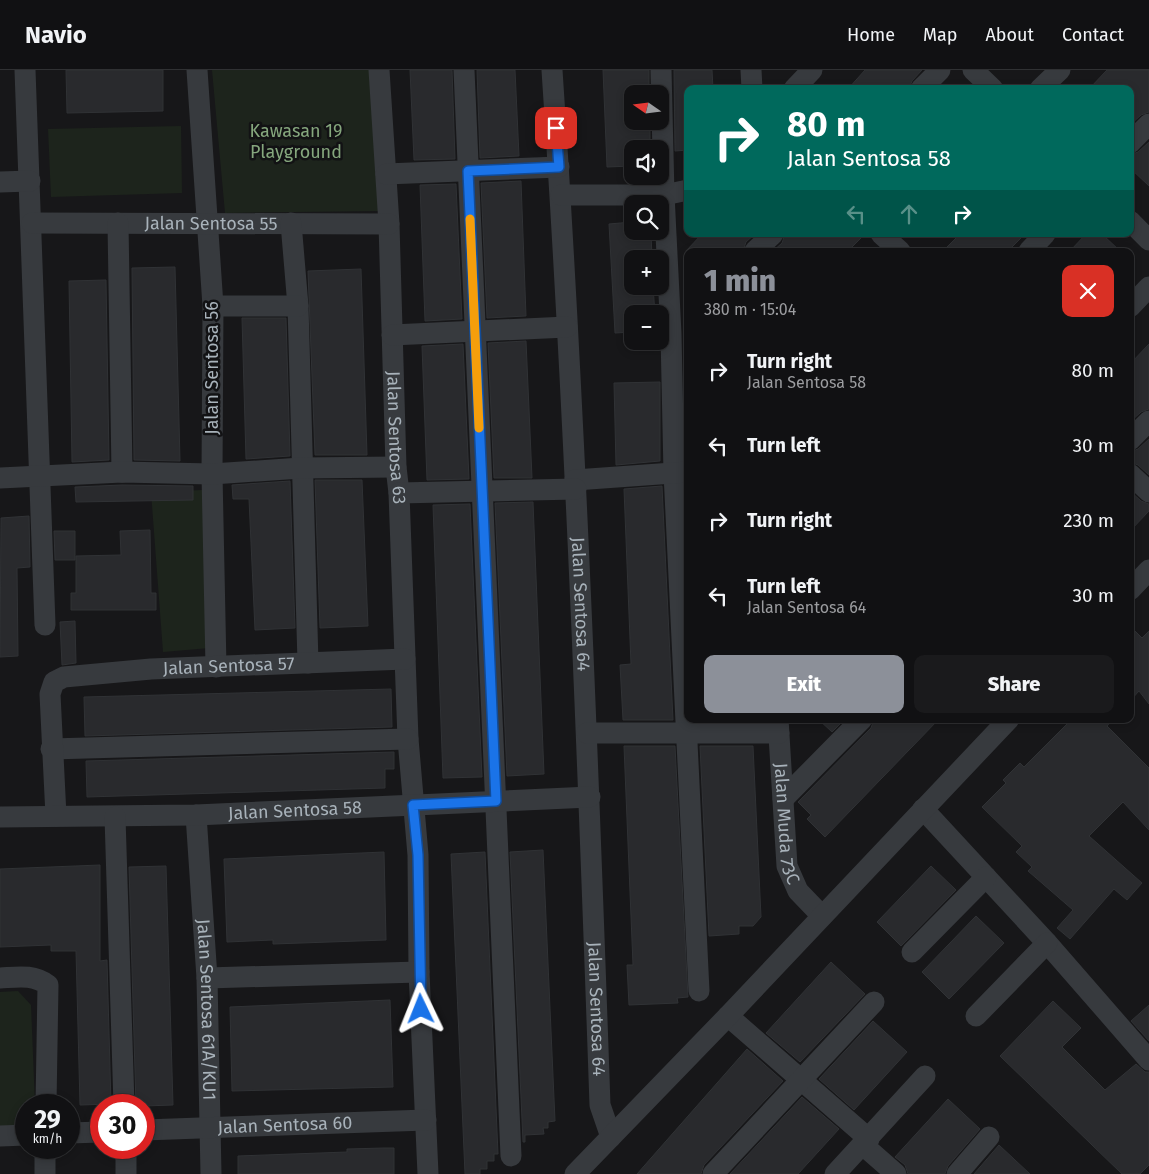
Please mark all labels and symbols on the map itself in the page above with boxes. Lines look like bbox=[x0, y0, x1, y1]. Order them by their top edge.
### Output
north arrow bbox=[624, 85, 669, 130]
pin bbox=[535, 107, 577, 149]
park label: Kawasan 19 Playground bbox=[249, 120, 343, 163]
street label: Jalan Sentosa 55 bbox=[144, 212, 278, 235]
street label: Jalan Sentosa 56 bbox=[201, 301, 223, 435]
street label: Jalan Sentosa 63 bbox=[382, 370, 410, 505]
street label: Jalan Sentosa 64 bbox=[567, 537, 595, 672]
street label: Jalan Sentosa 57 bbox=[162, 652, 295, 680]
street label: Jalan Muda 73C bbox=[770, 762, 805, 888]
street label: Jalan Sentosa 58 bbox=[227, 796, 362, 825]
street label: Jalan Sentosa 61A/KU1 bbox=[192, 918, 220, 1101]
street label: Jalan Sentosa 64 bbox=[583, 941, 610, 1077]
position arrow bbox=[394, 982, 446, 1034]
speed limit sign: 30 bbox=[90, 1094, 155, 1159]
street label: Jalan Sentosa 60 bbox=[217, 1112, 353, 1138]

